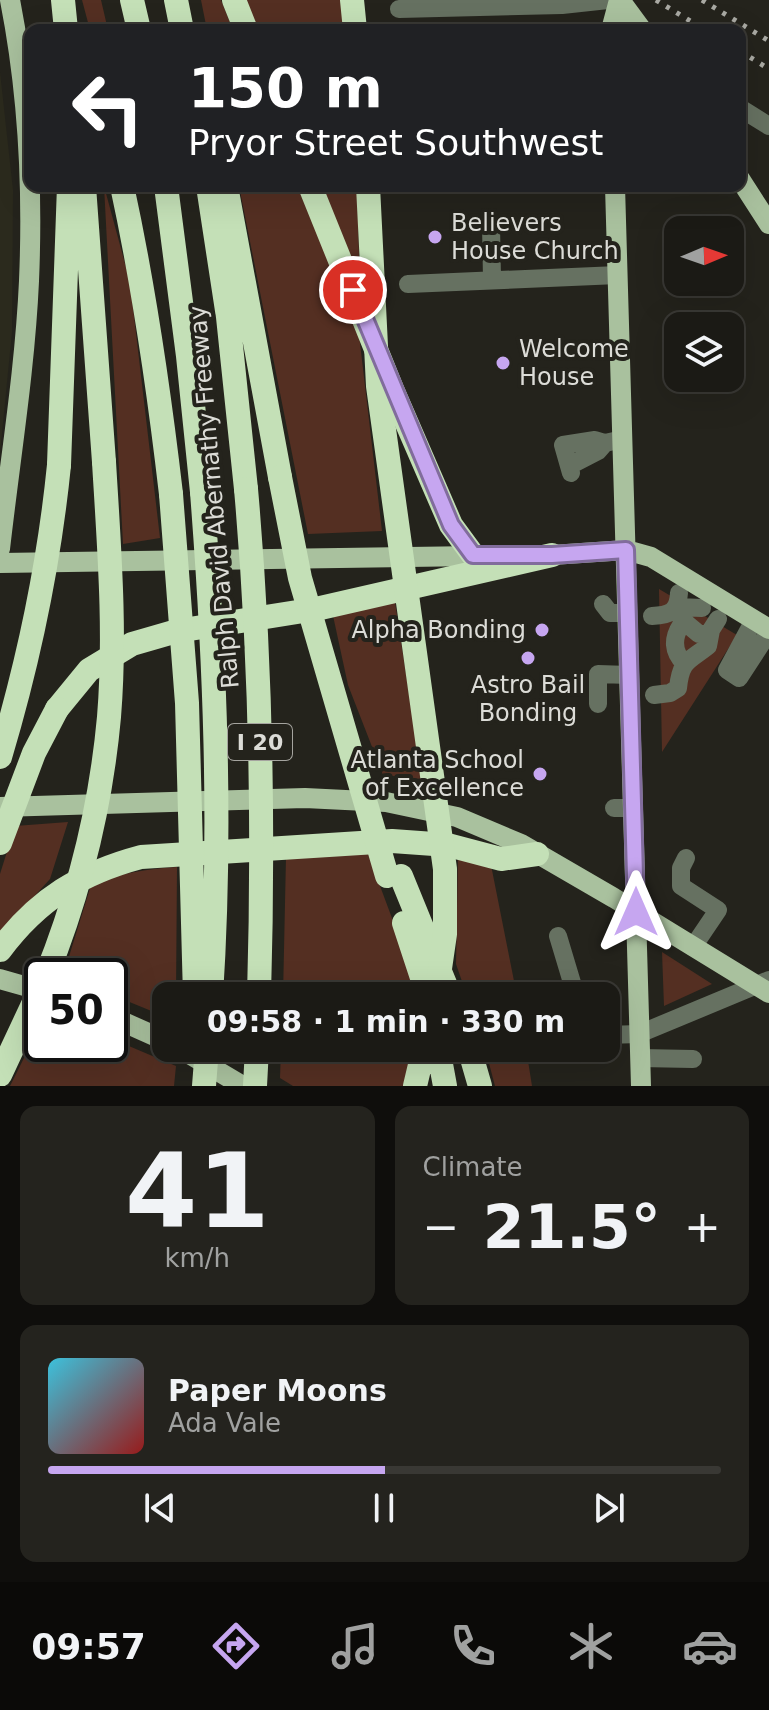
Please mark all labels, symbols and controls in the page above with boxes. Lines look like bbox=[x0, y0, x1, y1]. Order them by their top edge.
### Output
text: 150 m bbox=[188, 55, 383, 120]
icon: left bbox=[56, 56, 160, 160]
text: Pryor Street Southwest bbox=[188, 122, 603, 163]
place label: Believers House Church bbox=[451, 209, 619, 265]
north arrow bbox=[664, 216, 744, 296]
map controls bbox=[664, 216, 744, 392]
marker: Believers House Church bbox=[426, 228, 444, 246]
pin bbox=[319, 256, 387, 324]
icon: arrive bbox=[331, 268, 375, 312]
street label: Ralph David Abernathy Freeway bbox=[183, 304, 245, 690]
button: layers bbox=[664, 312, 744, 392]
place label: Welcome House bbox=[519, 335, 629, 391]
marker: Welcome House bbox=[494, 354, 512, 372]
place label: Alpha Bonding bbox=[351, 616, 526, 644]
marker: Alpha Bonding bbox=[533, 621, 551, 639]
marker: Astro Bail Bonding bbox=[519, 649, 537, 667]
place label: Astro Bail Bonding bbox=[471, 671, 585, 727]
road number: I 20 bbox=[228, 724, 292, 760]
place label: Atlanta School of Excellence bbox=[351, 746, 524, 802]
marker: Atlanta School of Excellence bbox=[531, 765, 549, 783]
position arrow bbox=[594, 870, 678, 954]
speed limit sign: 50 bbox=[24, 958, 128, 1062]
text: 09:58 · 1 min · 330 m bbox=[207, 1004, 565, 1039]
text: 41 bbox=[125, 1130, 270, 1252]
text: Climate bbox=[423, 1152, 523, 1182]
text: 21.5° bbox=[483, 1192, 661, 1262]
text: − bbox=[423, 1201, 459, 1252]
text: + bbox=[684, 1201, 721, 1252]
text: km/h bbox=[164, 1243, 230, 1273]
text: Paper Moons bbox=[168, 1373, 387, 1408]
text: Ada Vale bbox=[168, 1408, 281, 1438]
icon: previous bbox=[138, 1486, 182, 1530]
icon: pause bbox=[362, 1486, 406, 1530]
icon: next bbox=[587, 1486, 631, 1530]
icon: directions bbox=[208, 1618, 264, 1674]
icon: music bbox=[327, 1618, 383, 1674]
icon: phone bbox=[445, 1618, 501, 1674]
icon: climate bbox=[563, 1618, 619, 1674]
icon: car bbox=[682, 1618, 738, 1674]
text: 09:57 bbox=[31, 1626, 146, 1667]

